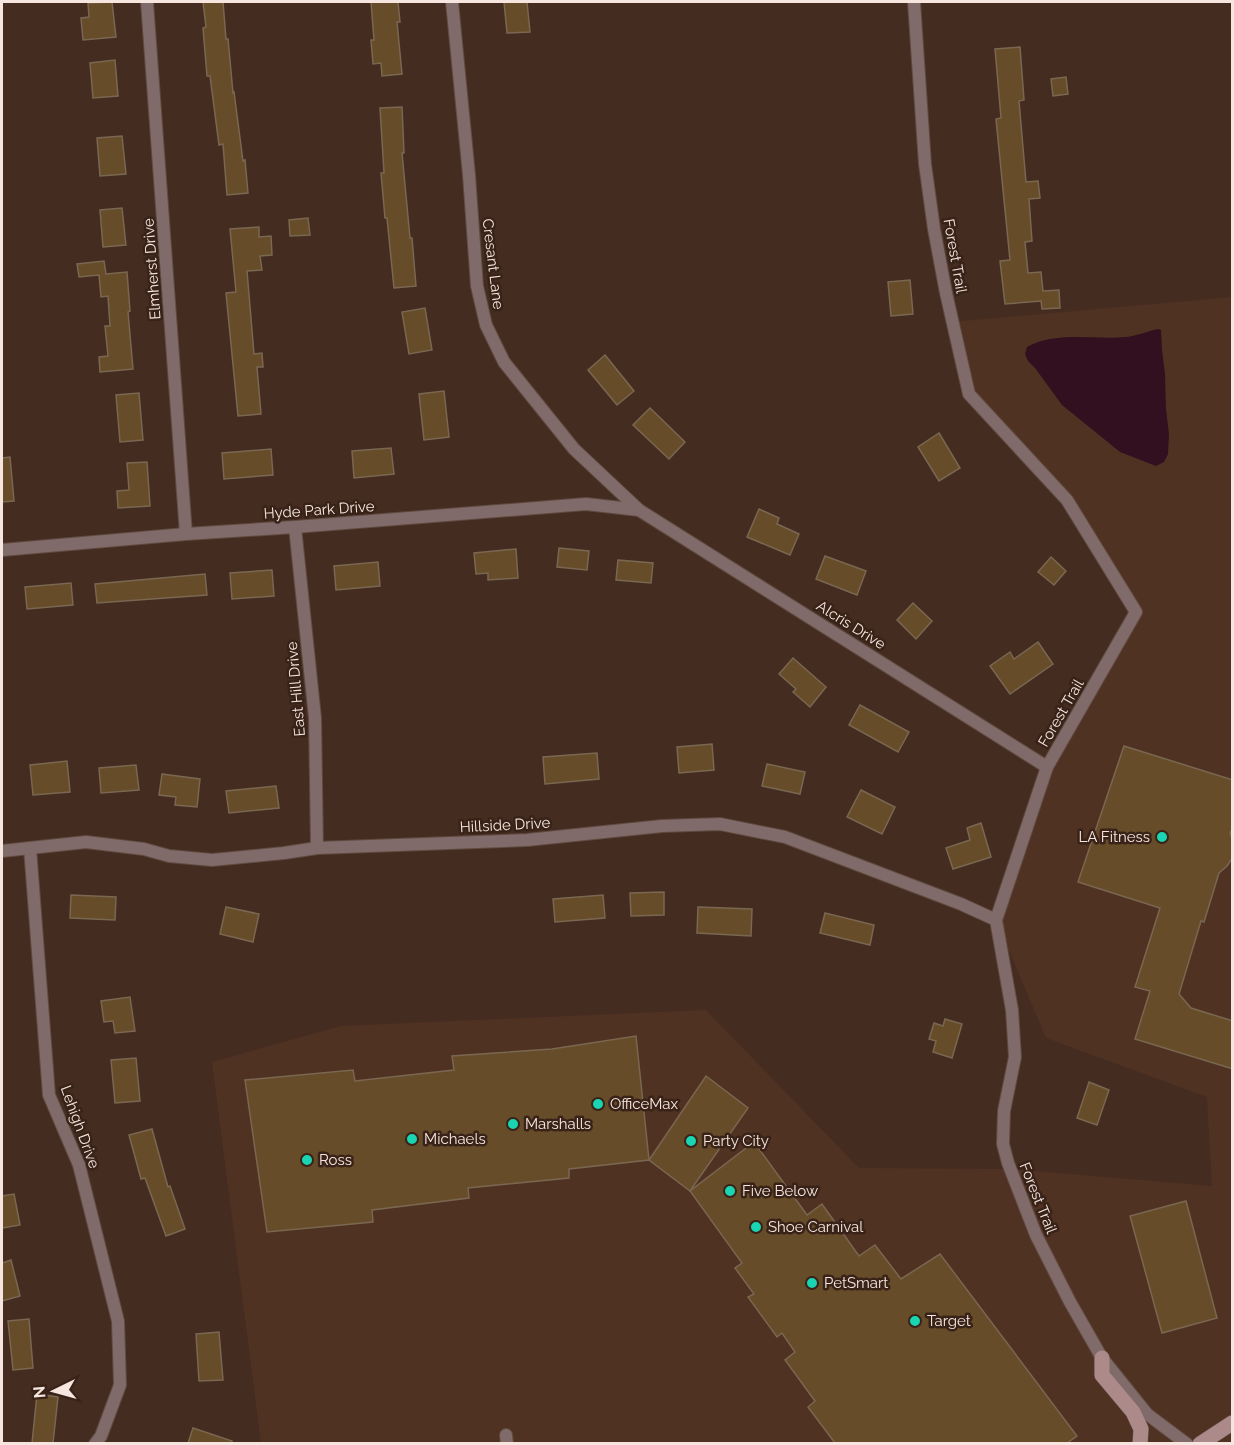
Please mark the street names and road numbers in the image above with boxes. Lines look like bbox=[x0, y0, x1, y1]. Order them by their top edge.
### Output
street label: Elmherst Drive bbox=[139, 217, 165, 320]
street label: Cresant Lane bbox=[478, 217, 508, 311]
street label: Forest Trail bbox=[940, 217, 971, 296]
street label: Hyde Park Drive bbox=[263, 497, 375, 523]
street label: Alcris Drive bbox=[813, 597, 889, 653]
street label: East Hill Drive bbox=[283, 641, 309, 737]
street label: Forest Trail bbox=[1034, 675, 1088, 750]
street label: Hillside Drive bbox=[459, 814, 551, 836]
street label: Lehigh Drive bbox=[57, 1083, 103, 1171]
street label: Forest Trail bbox=[1016, 1160, 1061, 1237]

